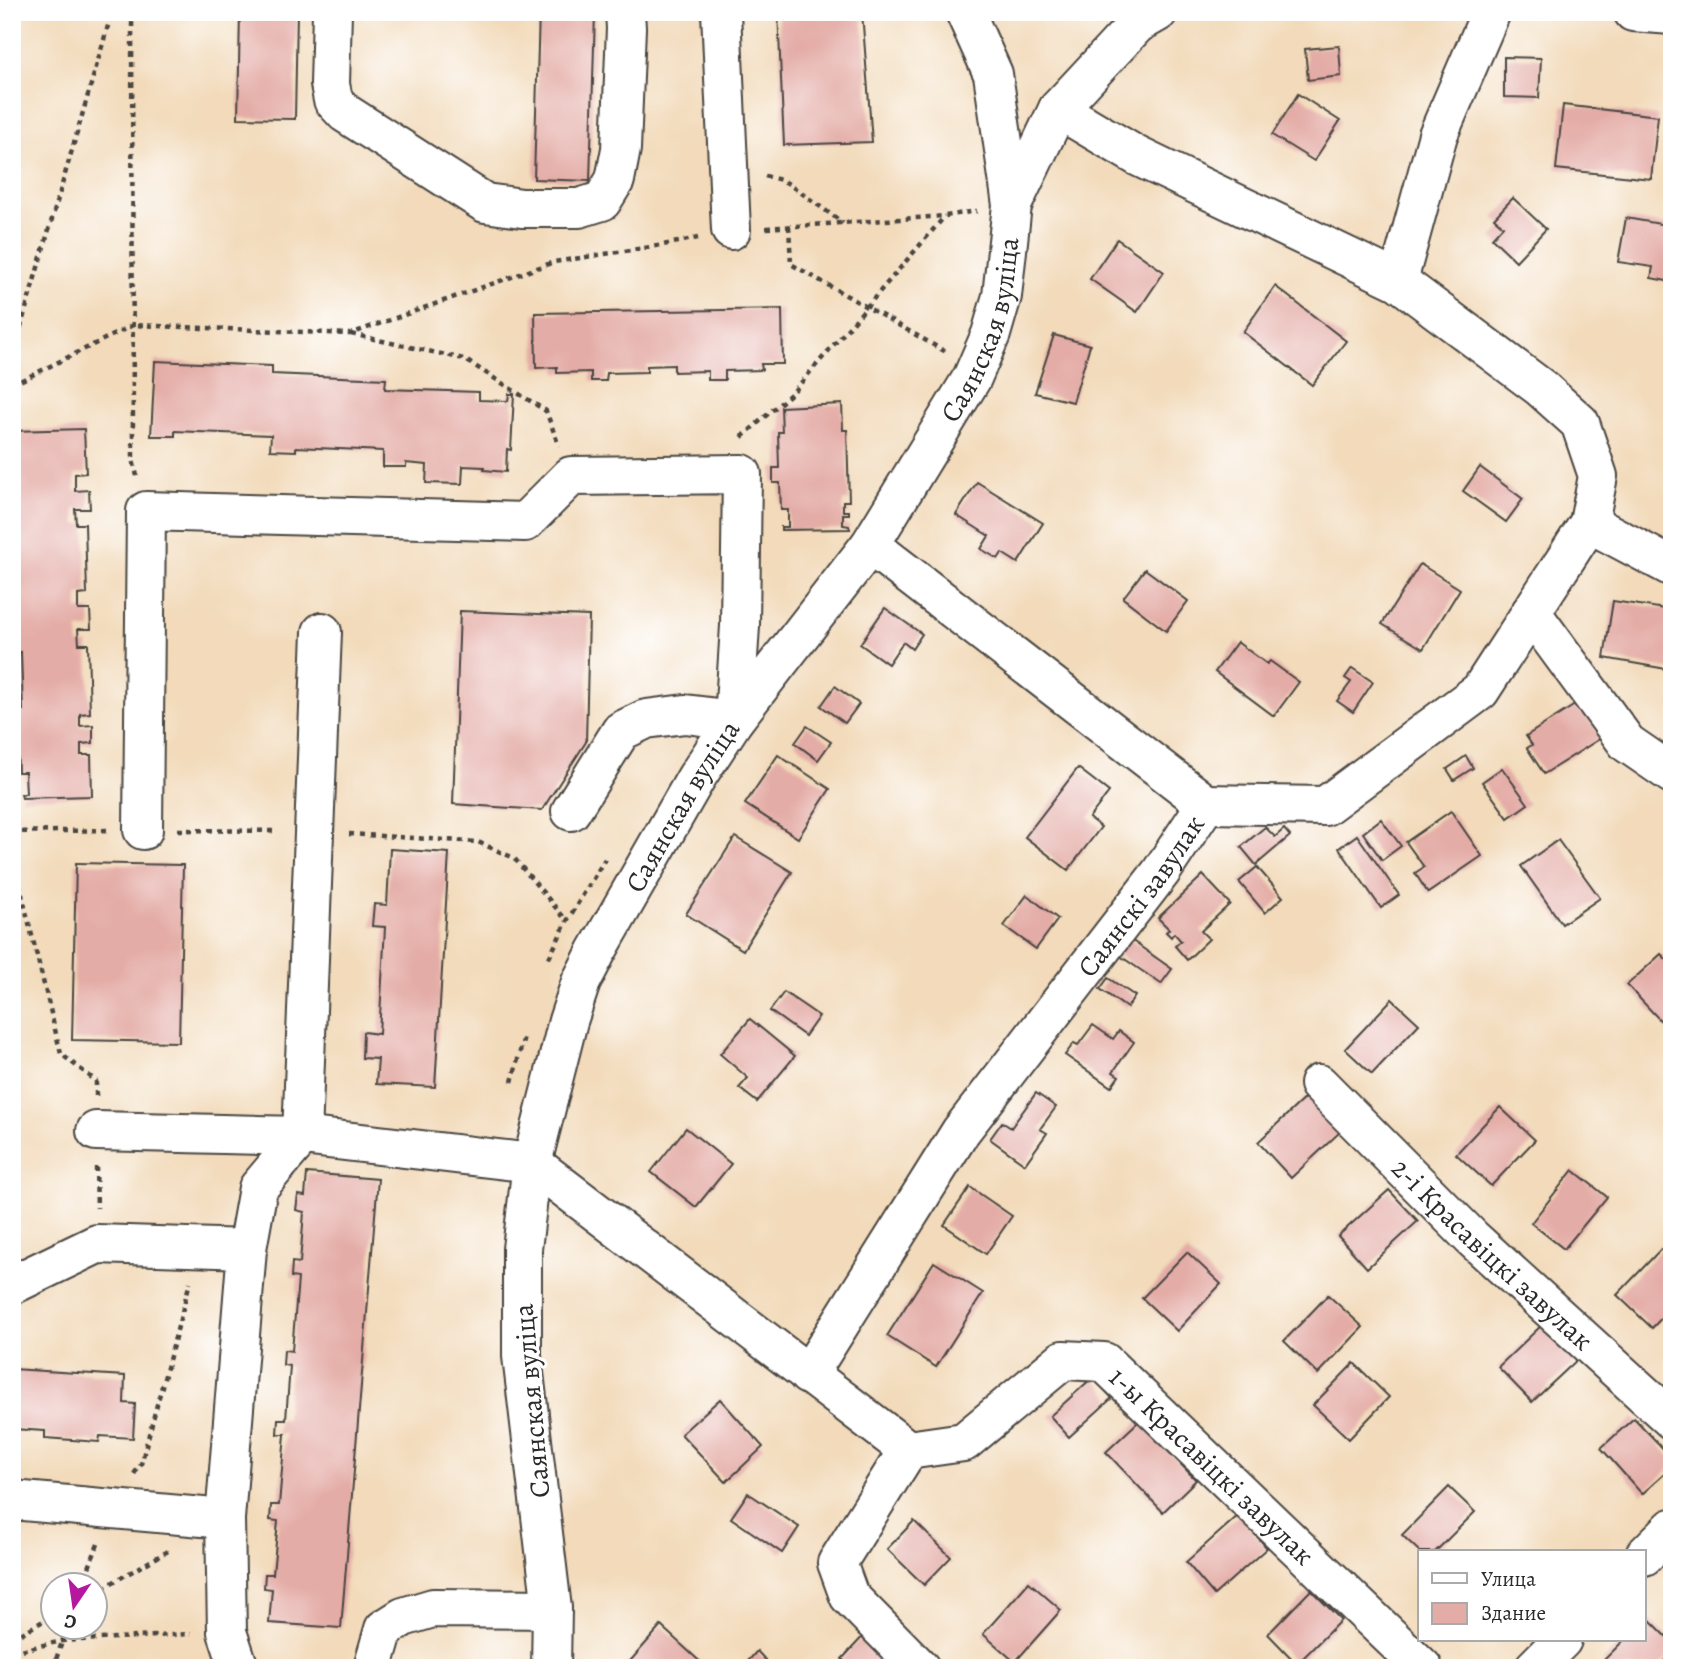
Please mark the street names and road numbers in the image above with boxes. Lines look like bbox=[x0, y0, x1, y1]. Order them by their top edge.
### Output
street label: Саянская вуліца bbox=[932, 235, 1028, 430]
street label: Саянская вуліца bbox=[617, 713, 749, 899]
street label: Саянскі завулак bbox=[1069, 808, 1214, 985]
street label: 2-і Красавіцкі завулак bbox=[1383, 1150, 1601, 1359]
street label: Саянская вуліца bbox=[505, 1302, 559, 1500]
street label: 1-ы Красавіцкі завулак bbox=[1100, 1359, 1322, 1574]

